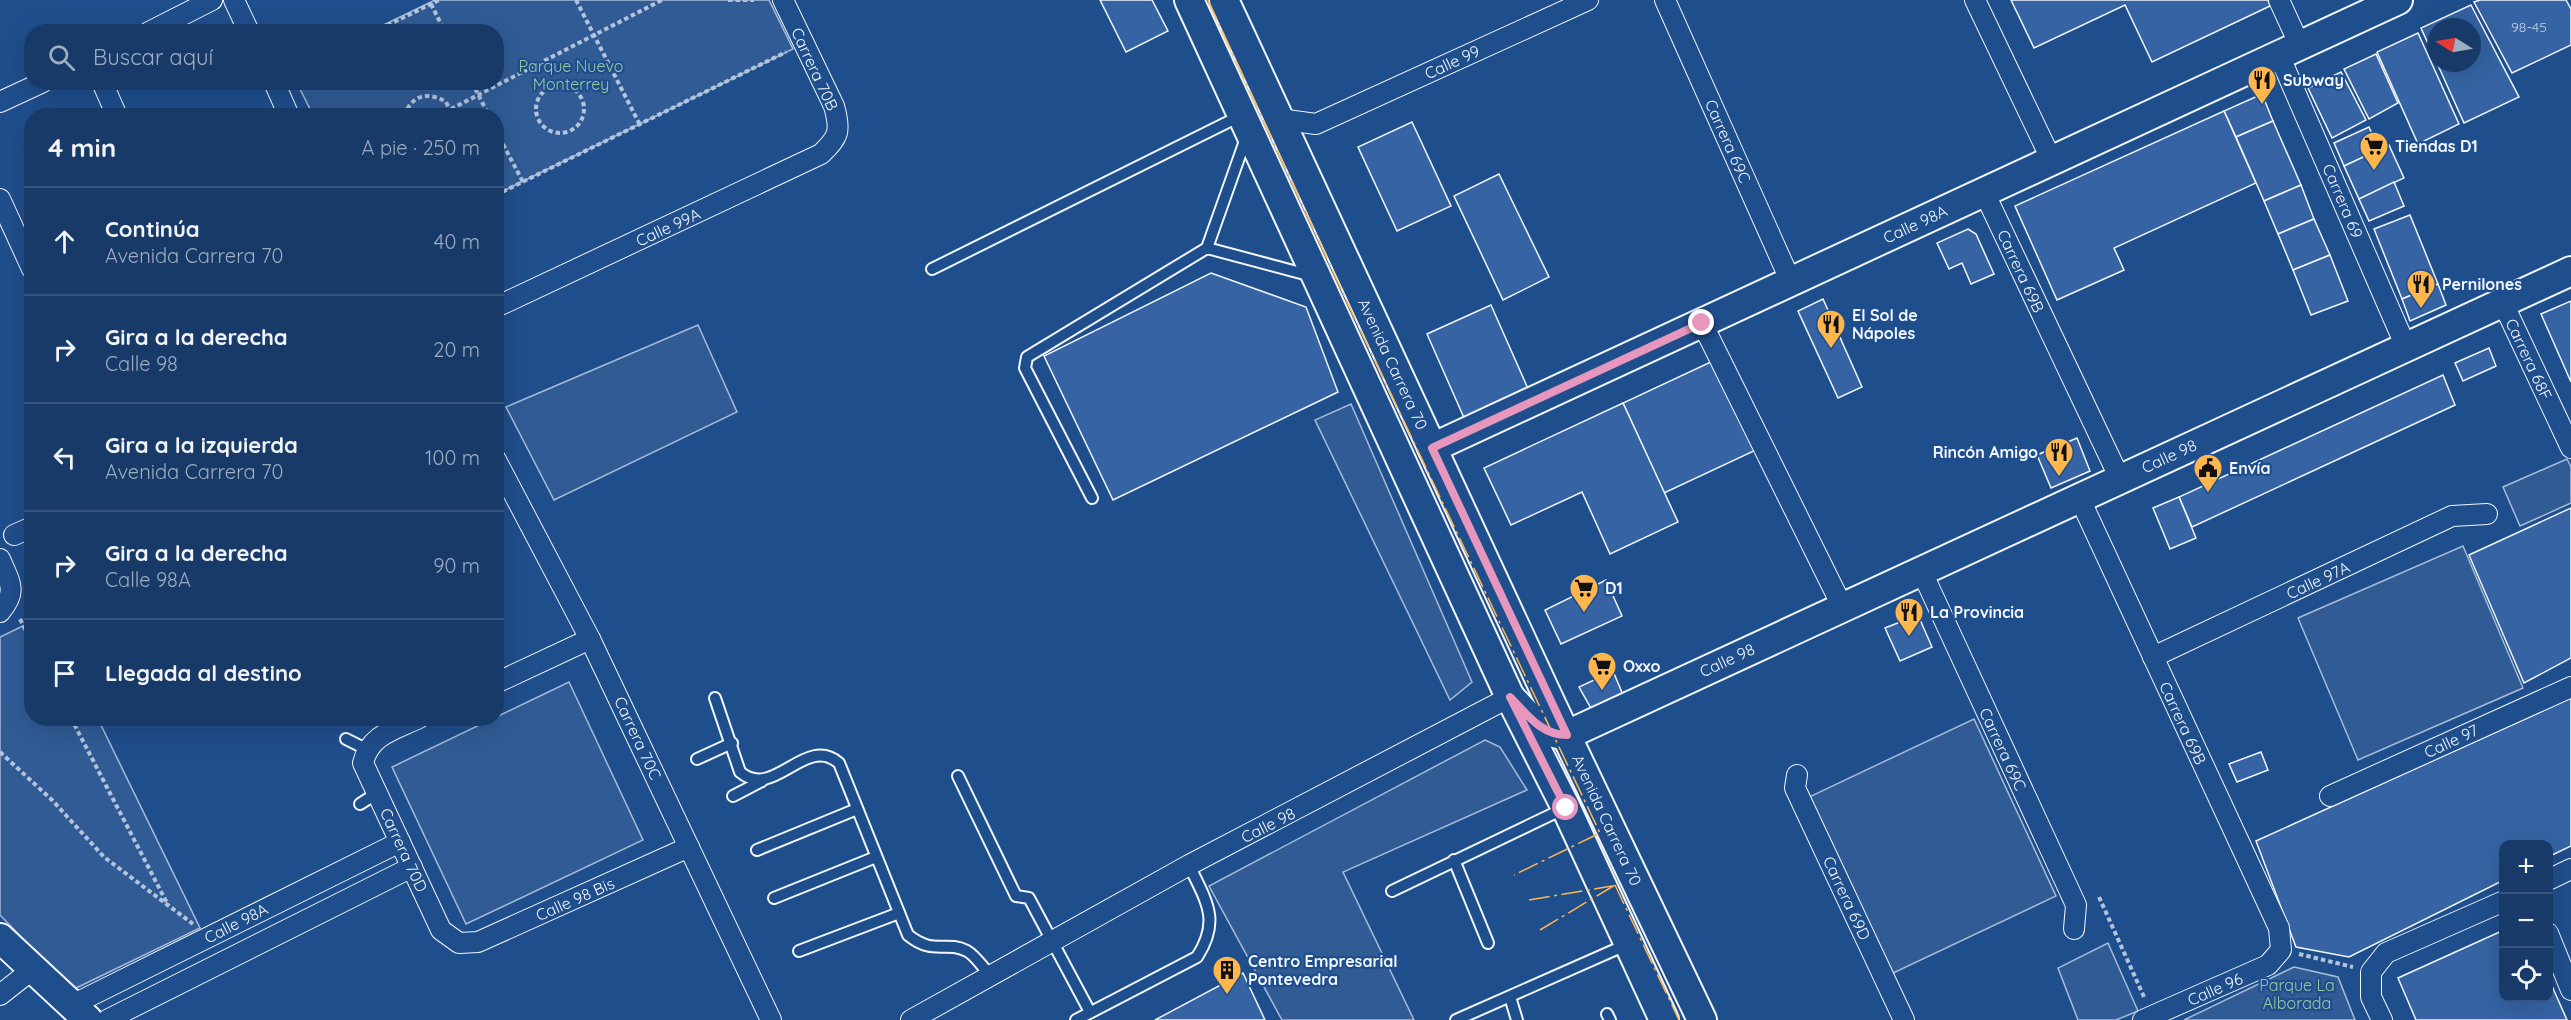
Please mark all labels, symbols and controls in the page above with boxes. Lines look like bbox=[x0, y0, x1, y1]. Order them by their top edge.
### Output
north arrow bbox=[2427, 18, 2481, 72]
house number: 98-45 bbox=[2511, 18, 2547, 36]
search box bbox=[24, 24, 504, 90]
street label: Carrera 70B bbox=[787, 24, 843, 114]
icon: search bbox=[45, 41, 78, 74]
street label: Calle 99 bbox=[1421, 41, 1483, 83]
text: Buscar aquí bbox=[93, 43, 213, 71]
park label: Parque Nuevo Monterrey bbox=[519, 56, 623, 94]
restaurant icon: Subway bbox=[2246, 64, 2278, 106]
place label: Subway bbox=[2283, 70, 2344, 90]
street label: Carrera 69C bbox=[1701, 96, 1755, 186]
supermarket icon: Tiendas D1 bbox=[2358, 130, 2390, 172]
text: 4 min bbox=[48, 131, 116, 164]
text: A pie · 250 m bbox=[362, 135, 480, 160]
place label: Tiendas D1 bbox=[2395, 136, 2478, 156]
street label: Carrera 69 bbox=[2318, 161, 2368, 241]
street label: Calle 98A bbox=[1880, 200, 1950, 248]
street label: Calle 99A bbox=[633, 203, 703, 251]
text: Continúa bbox=[105, 215, 200, 243]
icon: ahead bbox=[48, 225, 81, 258]
street label: Carrera 69B bbox=[1993, 226, 2049, 316]
text: 40 m bbox=[434, 229, 480, 254]
text: Avenida Carrera 70 bbox=[105, 243, 283, 268]
restaurant icon: Pernilones bbox=[2405, 268, 2437, 310]
place label: Pernilones bbox=[2442, 274, 2522, 294]
street label: Avenida Carrera 70 bbox=[1354, 295, 1432, 433]
place label: El Sol de Nápoles bbox=[1852, 305, 1918, 343]
restaurant icon: El Sol de Nápoles bbox=[1815, 308, 1847, 350]
route end bbox=[1688, 309, 1714, 335]
street label: Carrera 68F bbox=[2501, 315, 2557, 403]
text: Gira a la derecha bbox=[105, 323, 288, 351]
icon: right bbox=[48, 333, 81, 366]
text: 20 m bbox=[433, 337, 480, 362]
text: Calle 98 bbox=[105, 351, 178, 376]
text: Gira a la izquierda bbox=[105, 431, 298, 459]
street label: Calle 98 bbox=[2138, 435, 2200, 477]
restaurant icon: Rincón Amigo bbox=[2043, 436, 2075, 478]
icon: left bbox=[48, 441, 81, 474]
place label: Rincón Amigo bbox=[1933, 442, 2038, 462]
text: 100 m bbox=[425, 445, 480, 470]
public building icon: Envía bbox=[2192, 452, 2224, 494]
place label: Envía bbox=[2229, 458, 2270, 478]
text: Avenida Carrera 70 bbox=[105, 459, 283, 484]
text: Gira a la derecha bbox=[105, 539, 288, 567]
icon: right bbox=[48, 549, 81, 582]
text: 90 m bbox=[433, 553, 480, 578]
street label: Calle 97A bbox=[2283, 557, 2353, 603]
text: Calle 98A bbox=[105, 567, 191, 592]
supermarket icon: D1 bbox=[1568, 572, 1600, 614]
place label: D1 bbox=[1605, 578, 1623, 598]
restaurant icon: La Provincia bbox=[1893, 596, 1925, 638]
place label: La Provincia bbox=[1930, 602, 2024, 622]
street label: Calle 98 bbox=[1696, 639, 1758, 681]
supermarket icon: Oxxo bbox=[1586, 650, 1618, 692]
place label: Oxxo bbox=[1623, 656, 1661, 676]
icon: arrive bbox=[48, 657, 81, 690]
text: Llegada al destino bbox=[105, 659, 302, 687]
street label: Carrera 69B bbox=[2155, 678, 2211, 768]
street label: Carrera 70C bbox=[610, 693, 666, 783]
street label: Carrera 69C bbox=[1975, 704, 2031, 794]
street label: Calle 97 bbox=[2421, 720, 2481, 762]
street label: Avenida Carrera 70 bbox=[1568, 751, 1646, 889]
route start bbox=[1552, 794, 1578, 820]
street label: Calle 98 bbox=[1237, 803, 1299, 847]
street label: Carrera 70D bbox=[376, 805, 432, 895]
map controls bbox=[2499, 840, 2553, 1002]
button: + bbox=[2499, 840, 2553, 894]
street label: Carrera 69D bbox=[1819, 853, 1875, 943]
street label: Calle 98 Bis bbox=[533, 873, 617, 925]
button: − bbox=[2499, 894, 2553, 948]
street label: Calle 98A bbox=[201, 898, 271, 948]
button: locate bbox=[2499, 948, 2553, 1002]
place label: Centro Empresarial Pontevedra bbox=[1248, 951, 1398, 989]
building icon: Centro Empresarial Pontevedra bbox=[1211, 954, 1243, 996]
street label: Calle 96 bbox=[2184, 968, 2246, 1010]
park label: Parque La Alborada bbox=[2259, 975, 2335, 1013]

